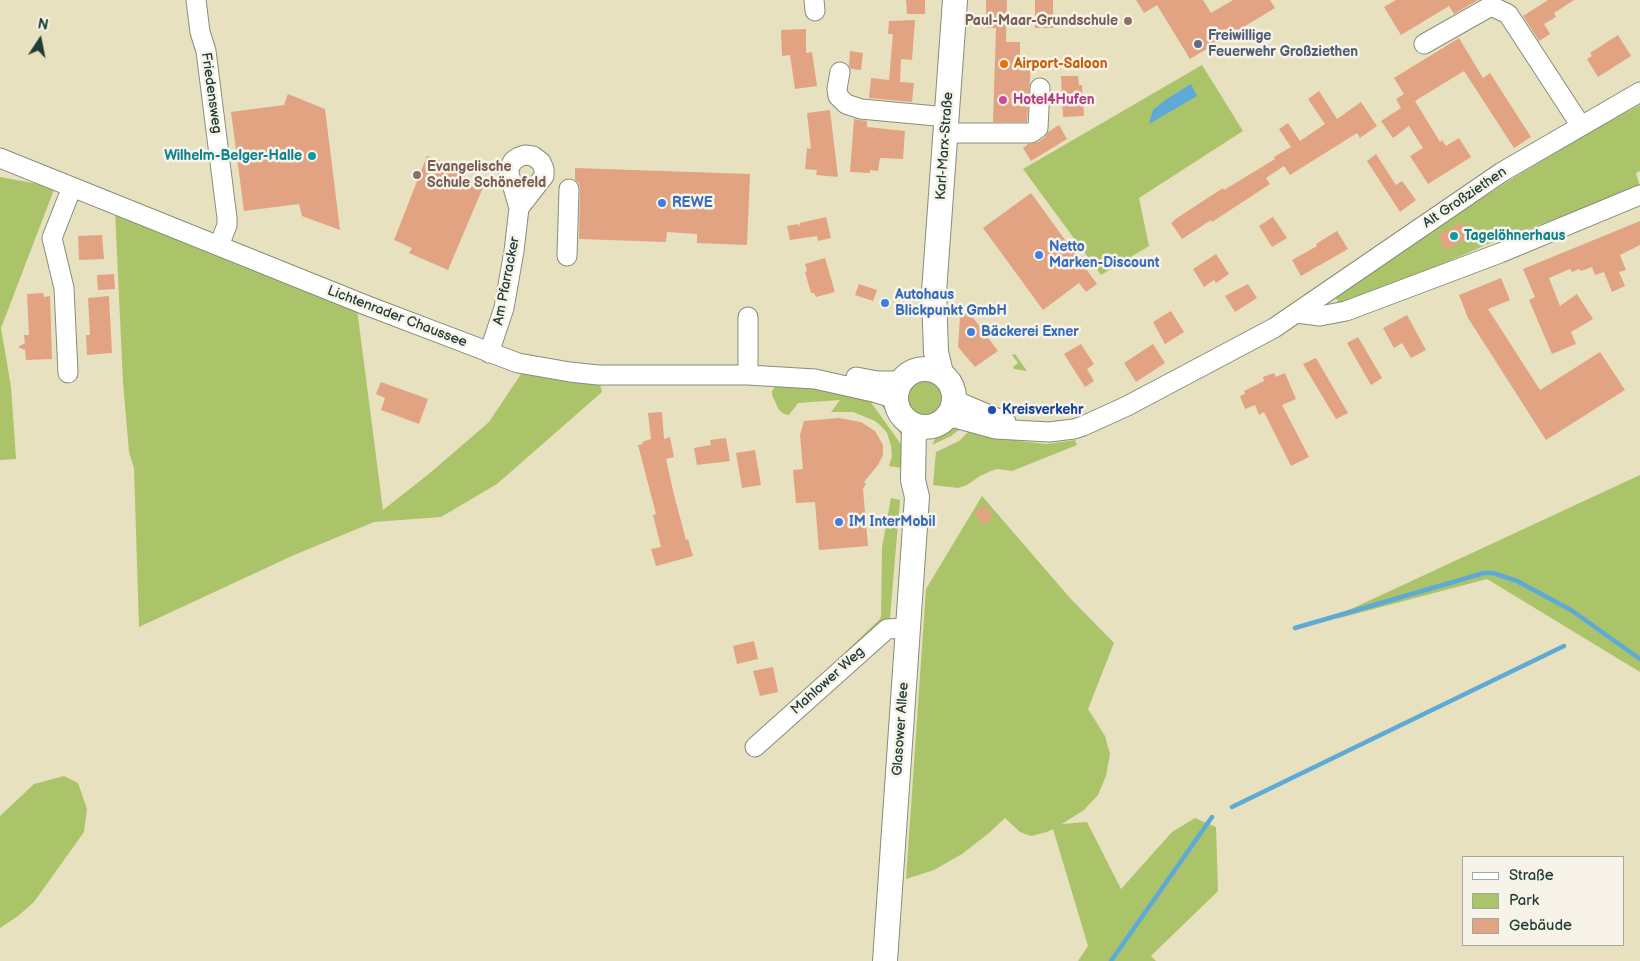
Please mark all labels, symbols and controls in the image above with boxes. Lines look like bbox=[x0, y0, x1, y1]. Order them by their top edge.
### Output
place label: Paul-Maar-Grundschule bbox=[965, 13, 1118, 29]
north arrow bbox=[15, 15, 65, 65]
text: N bbox=[36, 15, 50, 34]
marker: Paul-Maar-Grundschule bbox=[1122, 15, 1134, 27]
place label: Freiwillige Feuerwehr Großziethen bbox=[1208, 28, 1358, 60]
marker: Freiwillige Feuerwehr Großziethen bbox=[1192, 38, 1204, 50]
street label: Friedensweg bbox=[197, 51, 225, 135]
place label: Airport-Saloon bbox=[1014, 56, 1108, 72]
marker: Airport-Saloon bbox=[998, 58, 1010, 70]
street label: Karl-Marx-Straße bbox=[933, 91, 957, 201]
place label: Hotel4Hufen bbox=[1013, 92, 1095, 108]
marker: Hotel4Hufen bbox=[997, 94, 1009, 106]
place label: Wilhelm-Belger-Halle bbox=[164, 148, 302, 164]
marker: Wilhelm-Belger-Halle bbox=[306, 150, 318, 162]
place label: Evangelische Schule Schönefeld bbox=[427, 159, 546, 192]
street label: Alt Großziethen bbox=[1420, 164, 1510, 232]
marker: Evangelische Schule Schönefeld bbox=[411, 169, 423, 181]
place label: REWE bbox=[672, 195, 713, 211]
marker: REWE bbox=[656, 197, 668, 209]
place label: Tagelöhnerhaus bbox=[1464, 228, 1565, 244]
marker: Tagelöhnerhaus bbox=[1448, 230, 1460, 242]
street label: Am Pfarracker bbox=[490, 235, 524, 327]
place label: Netto Marken-Discount bbox=[1049, 239, 1159, 272]
marker: Netto Marken-Discount bbox=[1033, 249, 1045, 261]
street label: Lichtenrader Chaussee bbox=[325, 283, 469, 351]
place label: Autohaus Blickpunkt GmbH bbox=[895, 287, 1007, 320]
marker: Autohaus Blickpunkt GmbH bbox=[879, 297, 891, 309]
place label: Bäckerei Exner bbox=[981, 324, 1079, 340]
marker: Bäckerei Exner bbox=[965, 326, 977, 338]
place label: Kreisverkehr bbox=[1002, 402, 1083, 418]
marker: Kreisverkehr bbox=[986, 404, 998, 416]
place label: IM InterMobil bbox=[849, 514, 936, 530]
marker: IM InterMobil bbox=[833, 516, 845, 528]
street label: Mahlower Weg bbox=[788, 644, 868, 718]
street label: Glasower Allee bbox=[889, 682, 913, 776]
legend bbox=[1462, 856, 1625, 946]
text: Straße bbox=[1509, 866, 1554, 885]
text: Park bbox=[1509, 891, 1539, 910]
text: Gebäude bbox=[1509, 916, 1572, 935]

